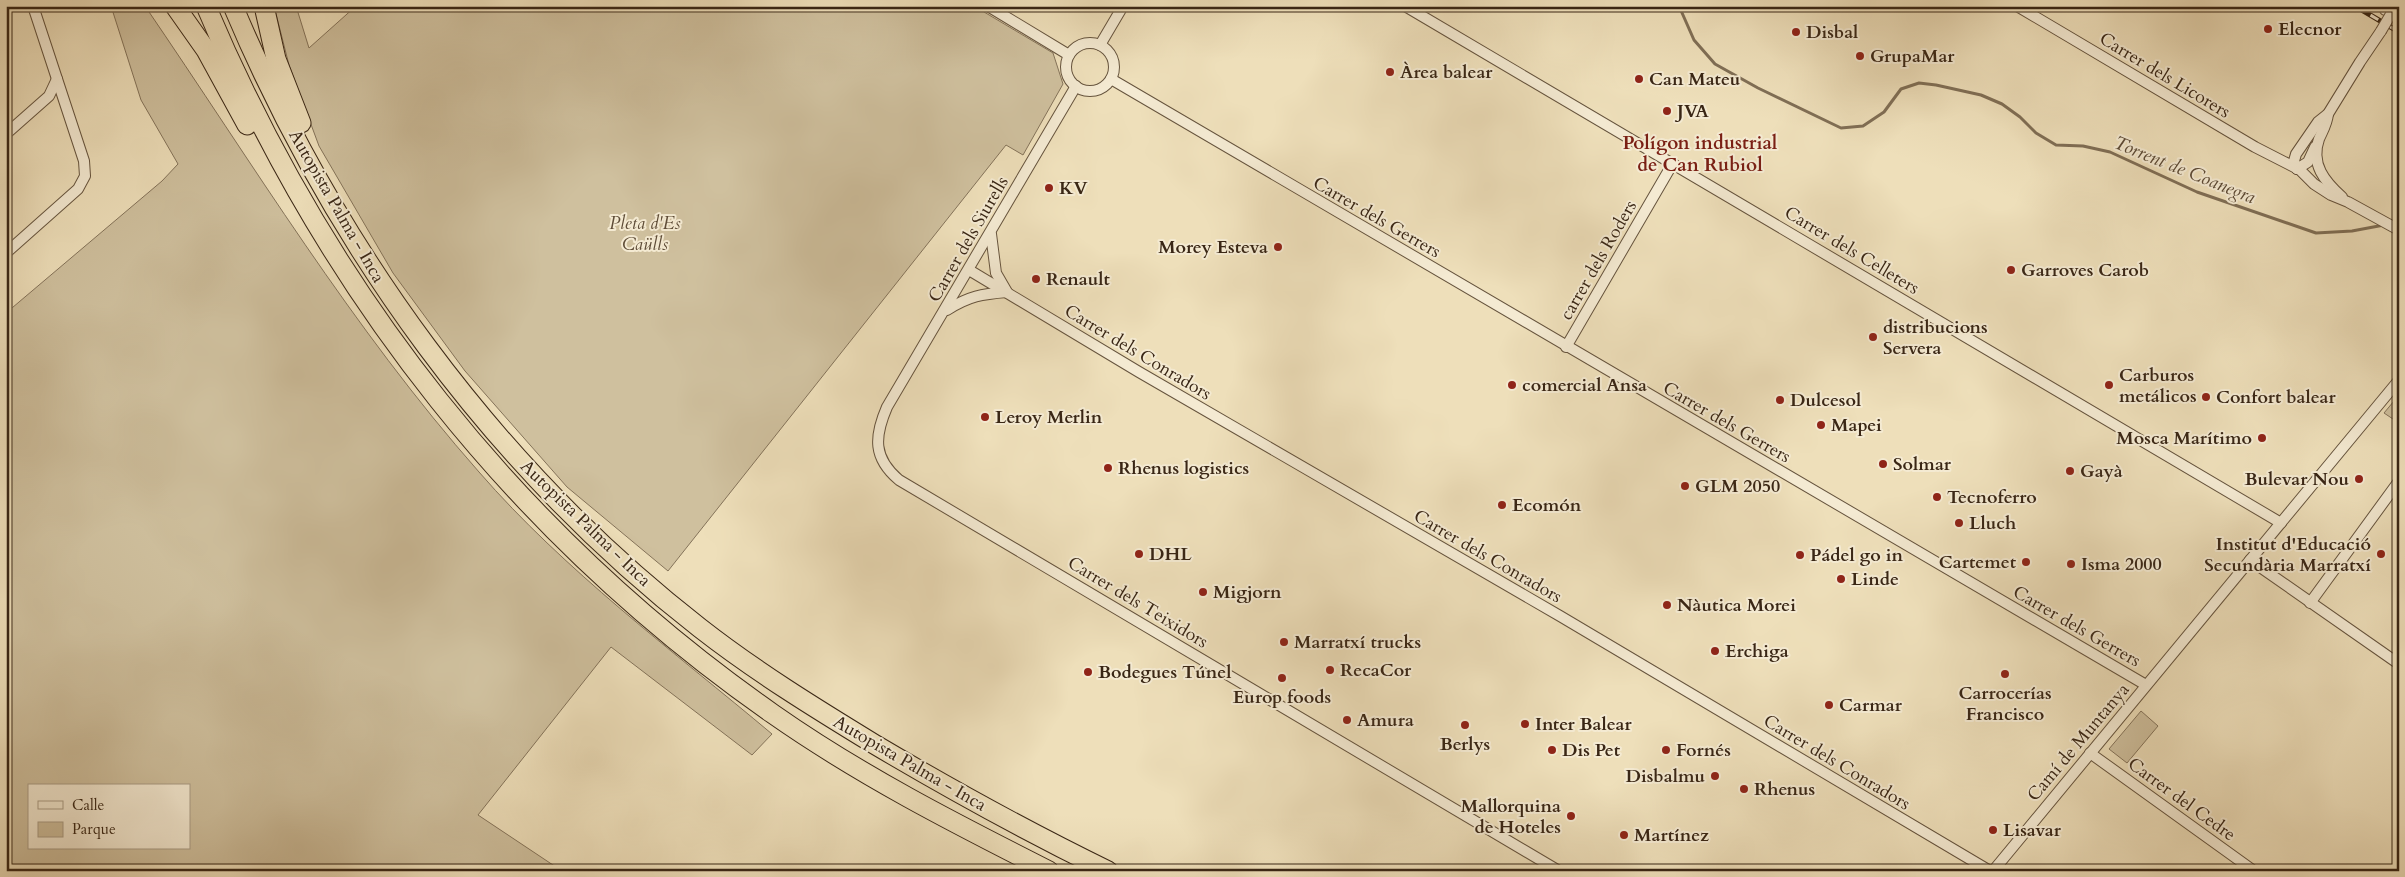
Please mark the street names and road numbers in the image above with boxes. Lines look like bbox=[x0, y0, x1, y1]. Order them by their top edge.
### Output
street label: Carrer dels Licorers bbox=[2095, 26, 2235, 124]
street label: Autopista Palma - Inca bbox=[282, 125, 391, 288]
street label: Carrer dels Gerrers bbox=[1308, 171, 1445, 264]
street label: Carrer dels Siurells bbox=[922, 172, 1015, 307]
street label: carrer dels Roders bbox=[1554, 196, 1643, 325]
street label: Carrer dels Celleters bbox=[1780, 200, 1924, 301]
street label: Carrer dels Conradors bbox=[1060, 299, 1216, 406]
street label: Carrer dels Gerrers bbox=[1658, 376, 1795, 469]
street label: Autopista Palma - Inca bbox=[515, 454, 657, 593]
street label: Carrer dels Conradors bbox=[1409, 504, 1566, 609]
street label: Carrer dels Teixidors bbox=[1063, 551, 1213, 654]
street label: Carrer dels Gerrers bbox=[2008, 580, 2145, 673]
street label: Camí de Muntanya bbox=[2021, 678, 2135, 807]
street label: Autopista Palma - Inca bbox=[829, 709, 991, 818]
street label: Carrer dels Conradors bbox=[1759, 709, 1915, 816]
street label: Carrer del Cedre bbox=[2123, 752, 2241, 847]

